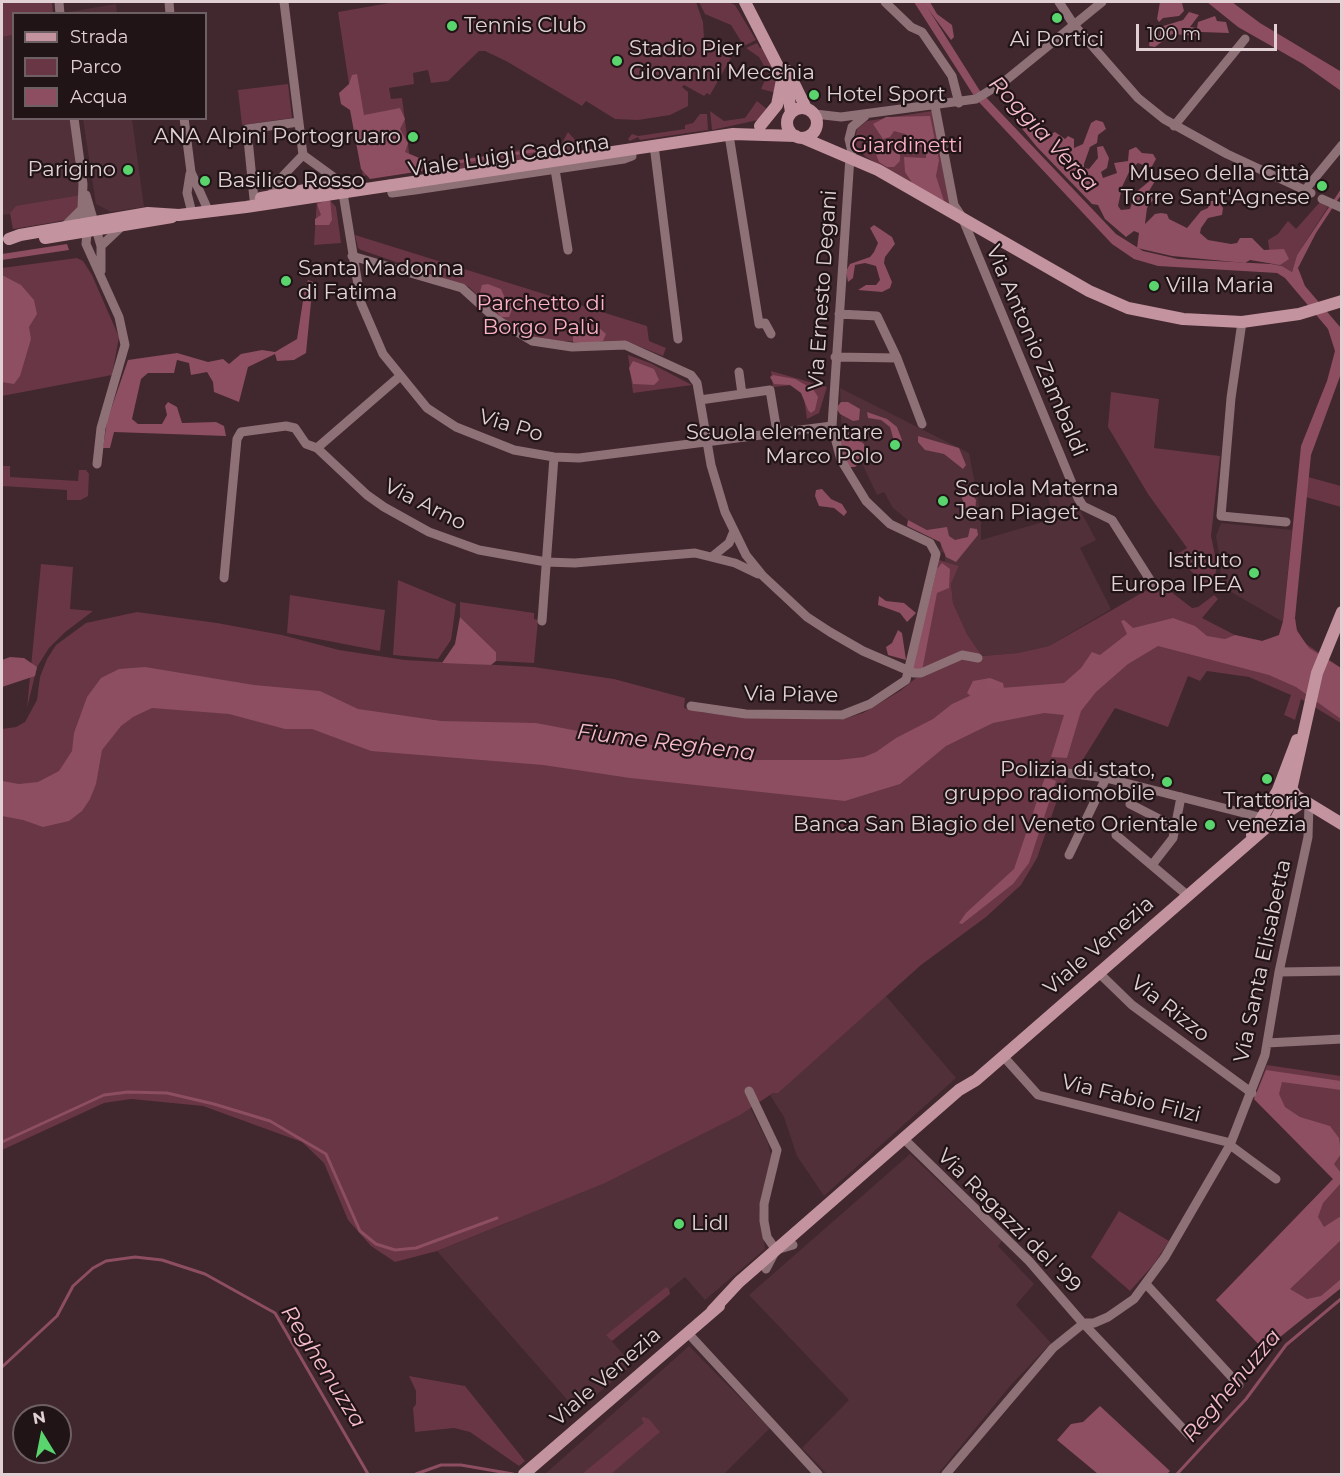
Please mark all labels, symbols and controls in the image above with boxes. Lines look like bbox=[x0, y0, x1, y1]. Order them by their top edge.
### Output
marker: Ai Portici bbox=[1050, 11, 1064, 25]
legend bbox=[12, 12, 207, 120]
scale bar bbox=[1139, 12, 1280, 50]
place label: Tennis Club bbox=[464, 13, 586, 39]
marker: Tennis Club bbox=[445, 19, 459, 33]
text: 100 m bbox=[1147, 23, 1201, 45]
text: Strada bbox=[70, 26, 128, 48]
place label: Ai Portici bbox=[1010, 27, 1104, 53]
place label: Stadio Pier Giovanni Mecchia bbox=[629, 36, 815, 86]
marker: Stadio Pier Giovanni Mecchia bbox=[610, 54, 624, 68]
text: Parco bbox=[70, 56, 122, 78]
water label: Roggia Versa bbox=[983, 71, 1103, 197]
place label: Hotel Sport bbox=[826, 82, 946, 108]
text: Acqua bbox=[70, 86, 128, 108]
marker: Hotel Sport bbox=[807, 88, 821, 102]
place label: ANA Alpini Portogruaro bbox=[154, 124, 401, 150]
street label: Viale Luigi Cadorna bbox=[407, 129, 611, 183]
marker: ANA Alpini Portogruaro bbox=[406, 130, 420, 144]
park label: Giardinetti bbox=[851, 133, 963, 159]
place label: Parigino bbox=[28, 157, 116, 183]
place label: Museo della Città Torre Sant'Agnese bbox=[1121, 161, 1310, 211]
marker: Parigino bbox=[121, 163, 135, 177]
place label: Basilico Rosso bbox=[217, 168, 365, 194]
marker: Basilico Rosso bbox=[198, 174, 212, 188]
marker: Museo della Città Torre Sant'Agnese bbox=[1315, 179, 1329, 193]
street label: Via Ernesto Degani bbox=[803, 189, 843, 391]
street label: Via Antonio Zambaldi bbox=[980, 241, 1092, 461]
place label: Santa Madonna di Fatima bbox=[298, 256, 464, 306]
place label: Villa Maria bbox=[1166, 273, 1274, 299]
marker: Santa Madonna di Fatima bbox=[279, 274, 293, 288]
marker: Villa Maria bbox=[1147, 279, 1161, 293]
park label: Parchetto di Borgo Palù bbox=[477, 291, 605, 341]
street label: Via Po bbox=[476, 404, 546, 448]
place label: Scuola elementare Marco Polo bbox=[686, 420, 883, 470]
marker: Scuola elementare Marco Polo bbox=[888, 438, 902, 452]
street label: Via Arno bbox=[380, 474, 470, 536]
place label: Scuola Materna Jean Piaget bbox=[955, 476, 1119, 526]
marker: Scuola Materna Jean Piaget bbox=[936, 494, 950, 508]
place label: Istituto Europa IPEA bbox=[1110, 548, 1242, 598]
marker: Istituto Europa IPEA bbox=[1247, 566, 1261, 580]
street label: Via Piave bbox=[744, 682, 838, 708]
water label: Fiume Reghena bbox=[575, 719, 757, 767]
place label: Polizia di stato, gruppo radiomobile bbox=[944, 757, 1155, 807]
marker: Trattoria venezia bbox=[1260, 772, 1274, 786]
marker: Polizia di stato, gruppo radiomobile bbox=[1160, 775, 1174, 789]
place label: Trattoria venezia bbox=[1223, 788, 1311, 838]
place label: Banca San Biagio del Veneto Orientale bbox=[793, 812, 1198, 838]
marker: Banca San Biagio del Veneto Orientale bbox=[1203, 818, 1217, 832]
street label: Via Santa Elisabetta bbox=[1229, 857, 1297, 1065]
street label: Viale Venezia bbox=[1039, 891, 1159, 1001]
street label: Via Rizzo bbox=[1126, 970, 1214, 1048]
street label: Via Fabio Filzi bbox=[1059, 1070, 1203, 1128]
street label: Via Ragazzi del '99 bbox=[932, 1144, 1086, 1298]
place label: Lidl bbox=[691, 1211, 729, 1237]
marker: Lidl bbox=[672, 1217, 686, 1231]
water label: Reghenuzza bbox=[275, 1301, 371, 1433]
street label: Viale Venezia bbox=[546, 1322, 666, 1432]
water label: Reghenuzza bbox=[1177, 1324, 1287, 1448]
north arrow bbox=[12, 1404, 72, 1464]
text: N bbox=[31, 1407, 47, 1428]

